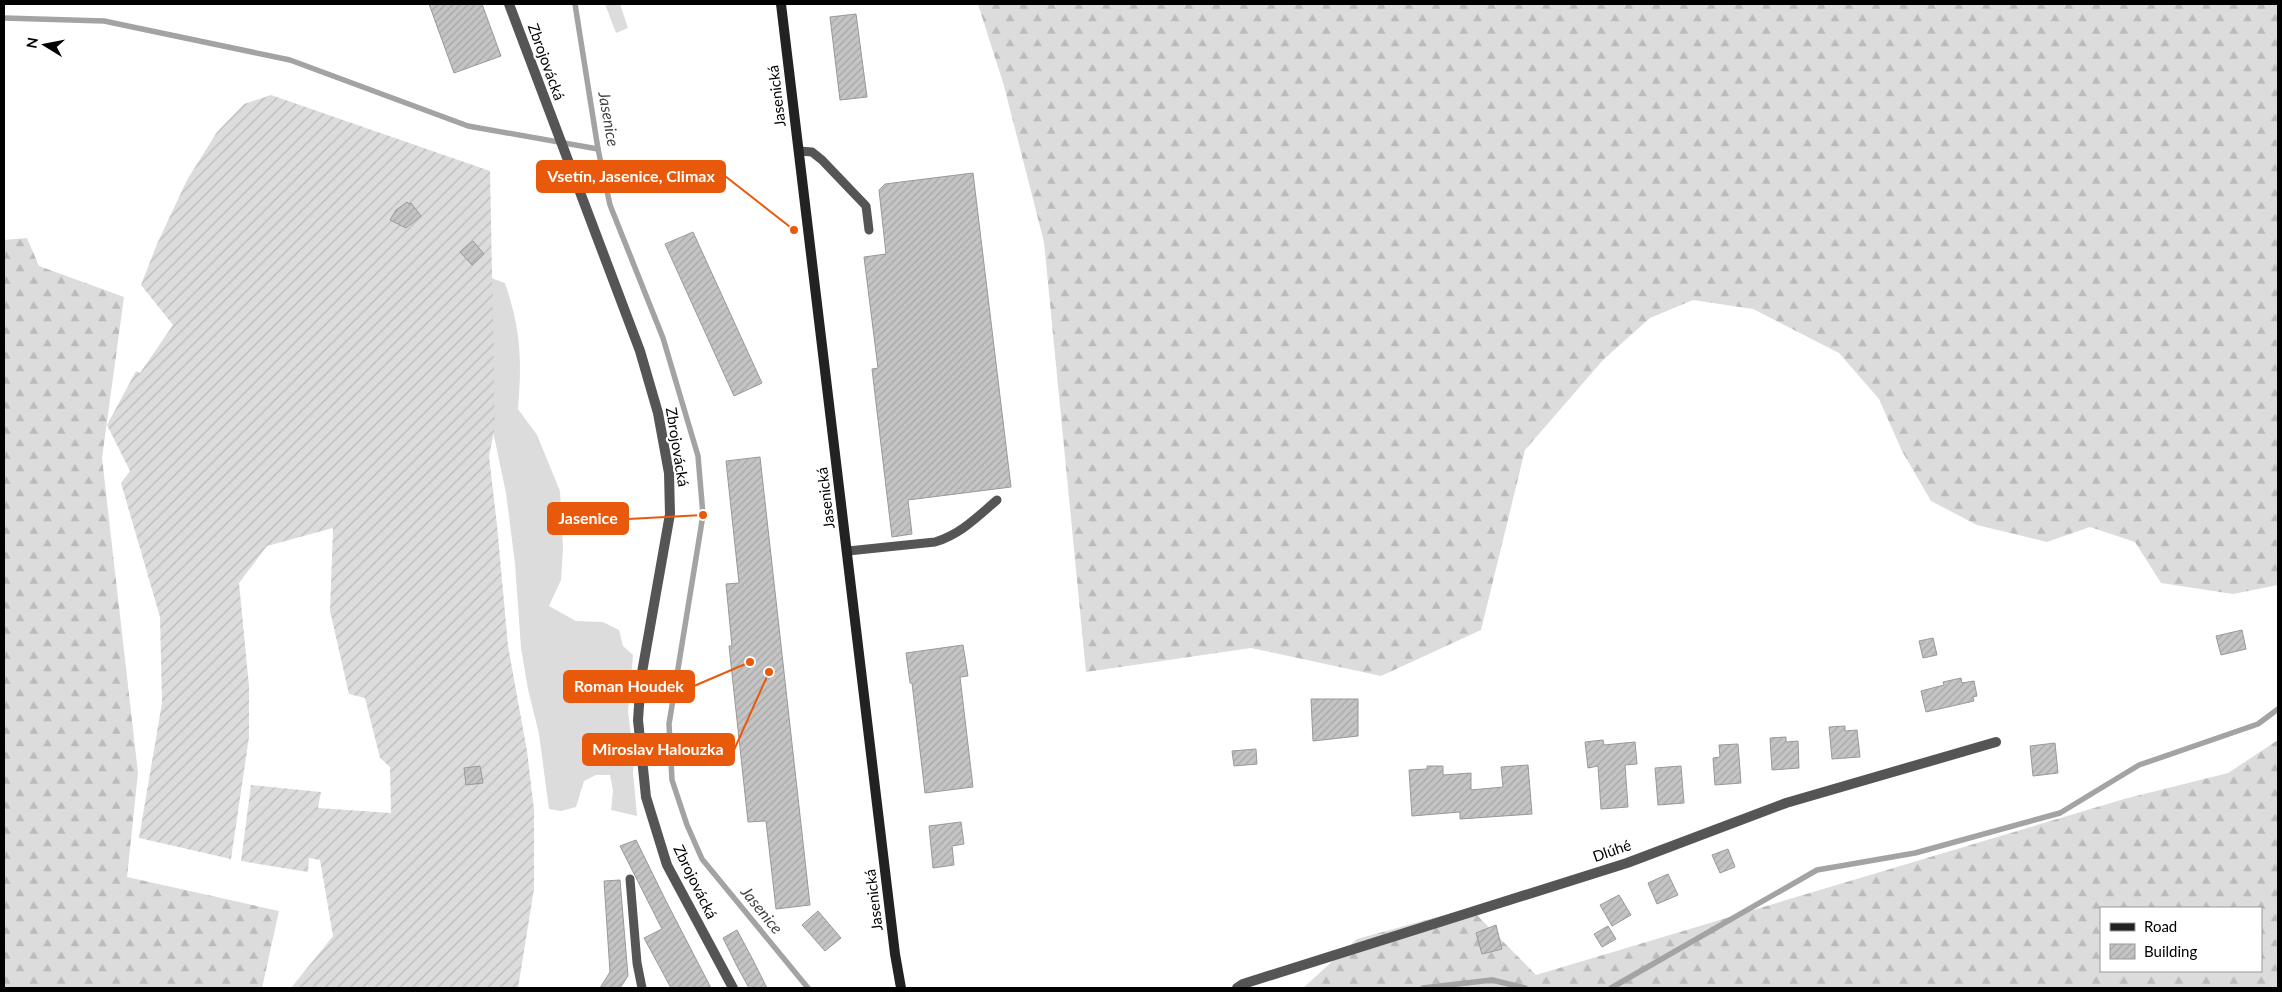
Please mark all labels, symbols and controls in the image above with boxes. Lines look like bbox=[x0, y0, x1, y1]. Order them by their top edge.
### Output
north arrow bbox=[20, 20, 70, 70]
street label: Zbrojovácká bbox=[525, 21, 569, 102]
text: N bbox=[22, 36, 41, 49]
street label: Jasenická bbox=[763, 64, 789, 128]
water label: Jasenice bbox=[595, 89, 624, 148]
callout: Vsetín, Jasenice, Climax bbox=[537, 161, 725, 192]
text: Vsetín, Jasenice, Climax bbox=[546, 166, 715, 185]
street label: Zbrojovácká bbox=[663, 406, 693, 488]
street label: Jasenická bbox=[812, 466, 838, 530]
callout: Jasenice bbox=[548, 503, 628, 534]
text: Jasenice bbox=[558, 508, 618, 527]
callout: Roman Houdek bbox=[564, 671, 694, 702]
text: Roman Houdek bbox=[574, 676, 684, 695]
callout: Miroslav Halouzka bbox=[583, 734, 734, 765]
text: Miroslav Halouzka bbox=[592, 739, 724, 758]
street label: Dlúhé bbox=[1590, 835, 1633, 865]
street label: Zbrojovácká bbox=[670, 842, 722, 922]
street label: Jasenická bbox=[860, 868, 886, 932]
water label: Jasenice bbox=[737, 881, 787, 937]
legend bbox=[2100, 907, 2262, 972]
text: Road bbox=[2144, 917, 2177, 935]
text: Building bbox=[2144, 942, 2197, 960]

